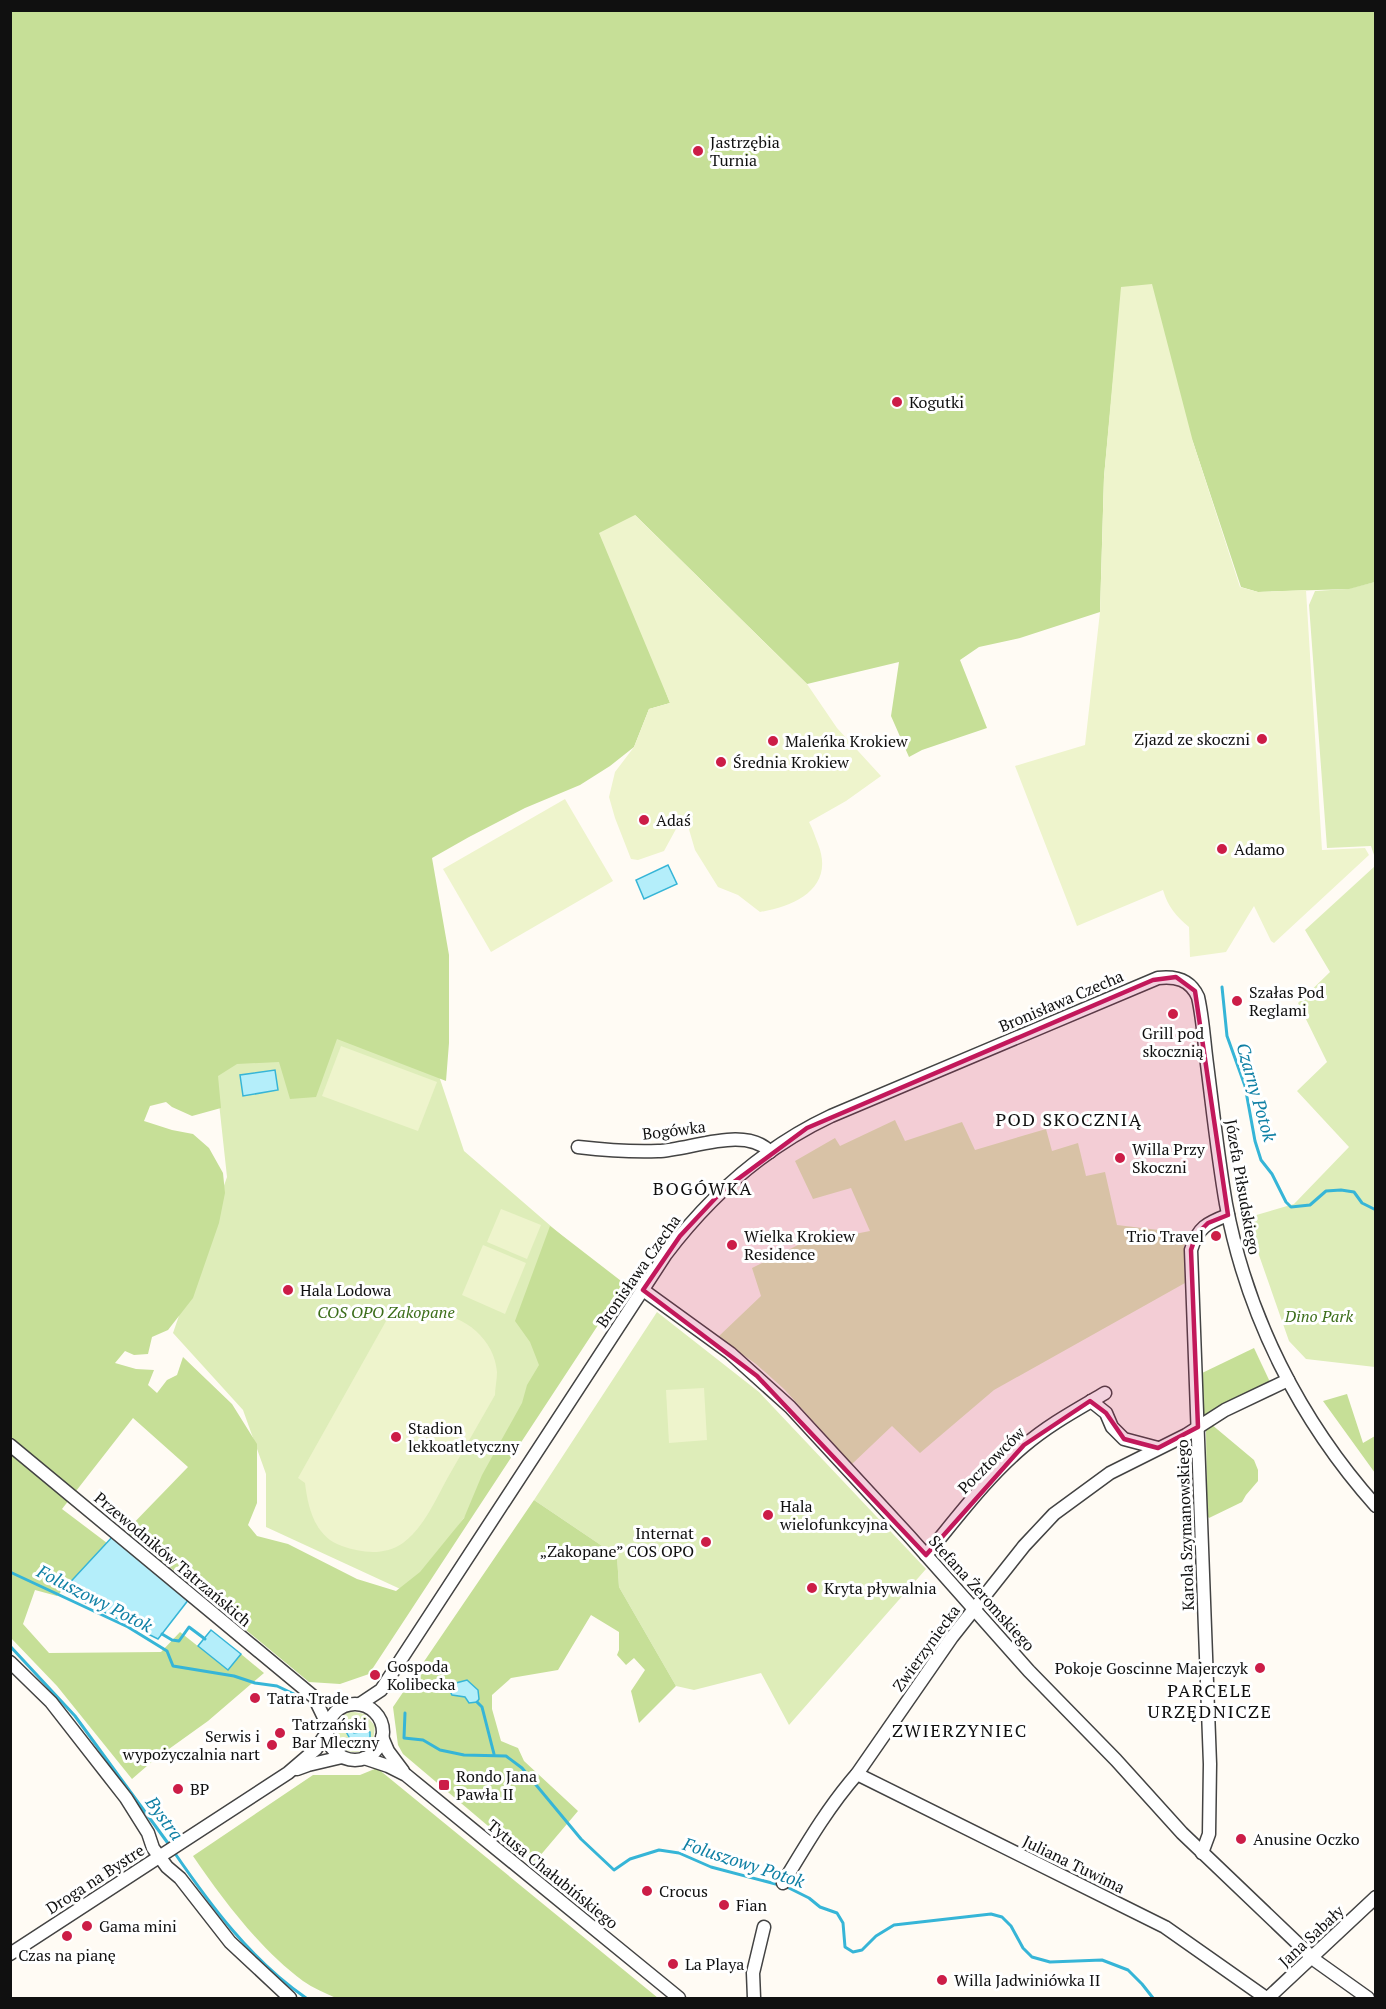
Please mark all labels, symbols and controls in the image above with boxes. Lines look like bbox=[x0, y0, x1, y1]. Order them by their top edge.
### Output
place label: Jastrzębia Turnia bbox=[710, 131, 780, 171]
marker: Jastrzębia Turnia bbox=[691, 144, 705, 158]
place label: Kogutki bbox=[909, 391, 964, 413]
marker: Kogutki bbox=[890, 395, 904, 409]
place label: Zjazd ze skoczni bbox=[1134, 728, 1250, 750]
place label: Maleńka Krokiew bbox=[785, 730, 908, 752]
marker: Zjazd ze skoczni bbox=[1255, 732, 1269, 746]
marker: Maleńka Krokiew bbox=[766, 734, 780, 748]
place label: Średnia Krokiew bbox=[733, 751, 849, 773]
marker: Średnia Krokiew bbox=[714, 755, 728, 769]
place label: Adaś bbox=[656, 809, 691, 831]
marker: Adaś bbox=[637, 813, 651, 827]
place label: Adamo bbox=[1234, 838, 1285, 860]
marker: Adamo bbox=[1215, 842, 1229, 856]
street label: Bronisława Czecha bbox=[995, 965, 1127, 1037]
place label: Szałas Pod Reglami bbox=[1249, 981, 1324, 1021]
marker: Szałas Pod Reglami bbox=[1230, 994, 1244, 1008]
marker: Grill pod skocznią bbox=[1166, 1007, 1180, 1021]
place label: Grill pod skocznią bbox=[1142, 1022, 1204, 1062]
water label: Czarny Potok bbox=[1231, 1040, 1283, 1145]
district label: POD SKOCZNIĄ bbox=[996, 1107, 1142, 1131]
street label: Bogówka bbox=[641, 1115, 707, 1145]
street label: Józefa Piłsudskiego bbox=[1220, 1118, 1266, 1257]
place label: Willa Przy Skoczni bbox=[1132, 1138, 1206, 1178]
marker: Willa Przy Skoczni bbox=[1113, 1151, 1127, 1165]
district label: BOGÓWKA bbox=[653, 1176, 753, 1200]
street label: Bronisława Czecha bbox=[591, 1210, 685, 1332]
place label: Wielka Krokiew Residence bbox=[744, 1225, 855, 1265]
place label: Trio Travel bbox=[1127, 1225, 1204, 1247]
marker: Trio Travel bbox=[1209, 1229, 1223, 1243]
marker: Wielka Krokiew Residence bbox=[725, 1238, 739, 1252]
place label: Hala Lodowa bbox=[300, 1279, 391, 1301]
marker: Hala Lodowa bbox=[281, 1283, 295, 1297]
park label: COS OPO Zakopane bbox=[317, 1301, 455, 1323]
park label: Dino Park bbox=[1284, 1305, 1354, 1327]
place label: Stadion lekkoatletyczny bbox=[408, 1417, 520, 1457]
street label: Pocztowców bbox=[953, 1421, 1030, 1498]
marker: Stadion lekkoatletyczny bbox=[389, 1430, 403, 1444]
street label: Karola Szymanowskiego bbox=[1171, 1439, 1199, 1611]
street label: Przewodników Tatrzańskich bbox=[90, 1487, 257, 1632]
place label: Hala wielofunkcyjna bbox=[779, 1495, 888, 1535]
marker: Hala wielofunkcyjna bbox=[761, 1508, 775, 1522]
place label: Internat „Zakopane” COS OPO bbox=[540, 1522, 694, 1562]
street label: Stefana Żeromskiego bbox=[924, 1530, 1040, 1656]
marker: Internat „Zakopane” COS OPO bbox=[699, 1535, 713, 1549]
water label: Foluszowy Potok bbox=[32, 1558, 157, 1638]
place label: Kryta pływalnia bbox=[824, 1577, 937, 1599]
marker: Kryta pływalnia bbox=[805, 1581, 819, 1595]
street label: Zwierzyniecka bbox=[887, 1600, 965, 1696]
place label: Gospoda Kolibecka bbox=[387, 1655, 456, 1695]
place label: Pokoje Goscinne Majerczyk bbox=[1055, 1657, 1249, 1679]
marker: Pokoje Goscinne Majerczyk bbox=[1253, 1661, 1267, 1675]
marker: Gospoda Kolibecka bbox=[368, 1668, 382, 1682]
district label: PARCELE URZĘDNICZE bbox=[1148, 1678, 1272, 1723]
place label: Tatra Trade bbox=[267, 1687, 349, 1709]
marker: Tatra Trade bbox=[248, 1691, 262, 1705]
place label: Tatrzański Bar Mleczny bbox=[292, 1713, 380, 1753]
district label: ZWIERZYNIEC bbox=[892, 1718, 1028, 1742]
place label: Serwis i wypożyczalnia nart bbox=[122, 1725, 260, 1765]
marker: Tatrzański Bar Mleczny bbox=[273, 1726, 287, 1740]
marker: Serwis i wypożyczalnia nart bbox=[265, 1738, 279, 1752]
place label: Rondo Jana Pawła II bbox=[456, 1765, 537, 1805]
place label: BP bbox=[190, 1778, 209, 1800]
marker: Rondo Jana Pawła II bbox=[437, 1778, 451, 1792]
marker: BP bbox=[171, 1782, 185, 1796]
water label: Bystra bbox=[140, 1790, 189, 1845]
street label: Tytusa Chałubińskiego bbox=[483, 1814, 623, 1934]
place label: Anusine Oczko bbox=[1253, 1828, 1360, 1850]
street label: Juliana Tuwima bbox=[1019, 1830, 1129, 1898]
water label: Foluszowy Potok bbox=[679, 1831, 808, 1893]
marker: Anusine Oczko bbox=[1234, 1832, 1248, 1846]
street label: Droga na Bystre bbox=[42, 1839, 148, 1919]
place label: Crocus bbox=[659, 1880, 708, 1902]
marker: Crocus bbox=[640, 1884, 654, 1898]
place label: Fian bbox=[736, 1894, 768, 1916]
marker: Fian bbox=[717, 1898, 731, 1912]
street label: Jana Sabały bbox=[1274, 1899, 1349, 1972]
place label: Gama mini bbox=[99, 1915, 177, 1937]
marker: Gama mini bbox=[80, 1919, 94, 1933]
marker: Czas na pianę bbox=[60, 1929, 74, 1943]
place label: Czas na pianę bbox=[18, 1944, 116, 1966]
place label: La Playa bbox=[685, 1953, 744, 1975]
marker: La Playa bbox=[666, 1957, 680, 1971]
place label: Willa Jadwiniówka II bbox=[954, 1969, 1100, 1991]
marker: Willa Jadwiniówka II bbox=[935, 1973, 949, 1987]

